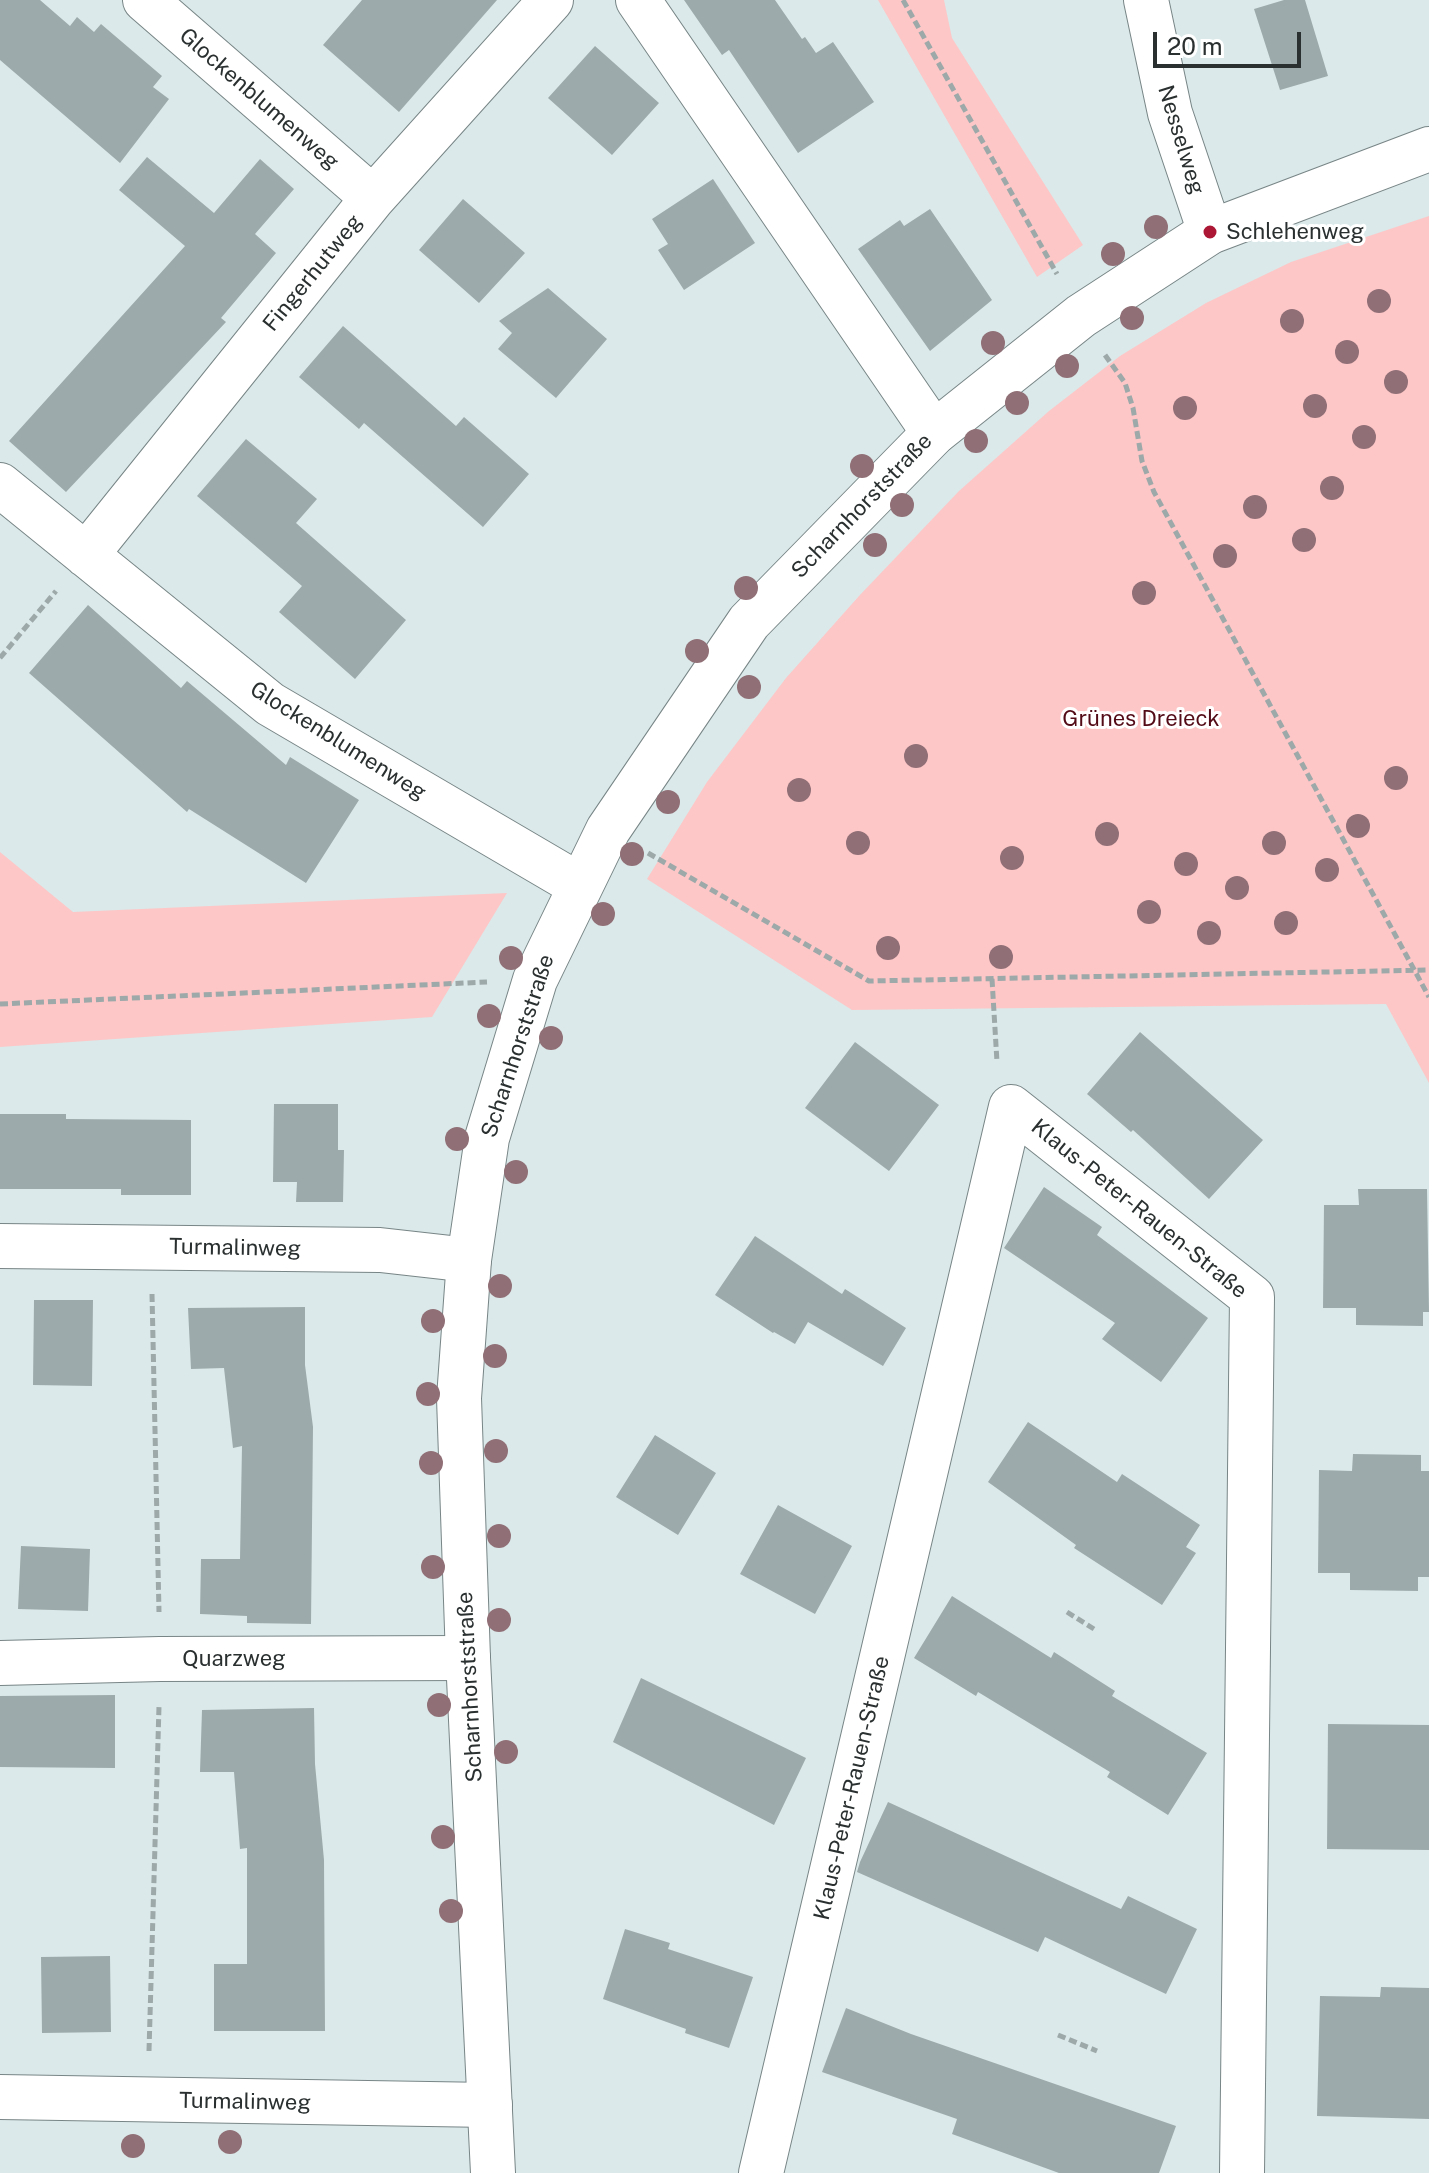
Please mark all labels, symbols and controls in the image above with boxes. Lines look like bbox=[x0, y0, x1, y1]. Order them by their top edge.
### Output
scale bar bbox=[1157, 16, 1305, 66]
street label: Glockenblumenweg bbox=[174, 23, 344, 175]
text: 20 m bbox=[1167, 32, 1223, 60]
street label: Nesselweg bbox=[1152, 82, 1210, 198]
street label: Fingerhutweg bbox=[258, 209, 368, 337]
place label: Schlehenweg bbox=[1226, 219, 1364, 245]
marker: Schlehenweg bbox=[1201, 223, 1219, 241]
street label: Scharnhorststraße bbox=[786, 428, 938, 584]
street label: Glockenblumenweg bbox=[245, 676, 431, 806]
park label: Grünes Dreieck bbox=[1062, 706, 1220, 732]
street label: Scharnhorststraße bbox=[476, 951, 560, 1141]
street label: Klaus-Peter-Rauen-Straße bbox=[1026, 1114, 1252, 1304]
street label: Turmalinweg bbox=[169, 1234, 301, 1262]
street label: Scharnhorststraße bbox=[452, 1591, 488, 1783]
street label: Quarzweg bbox=[182, 1646, 286, 1672]
street label: Klaus-Peter-Rauen-Straße bbox=[809, 1653, 895, 1923]
street label: Turmalinweg bbox=[179, 2088, 311, 2116]

